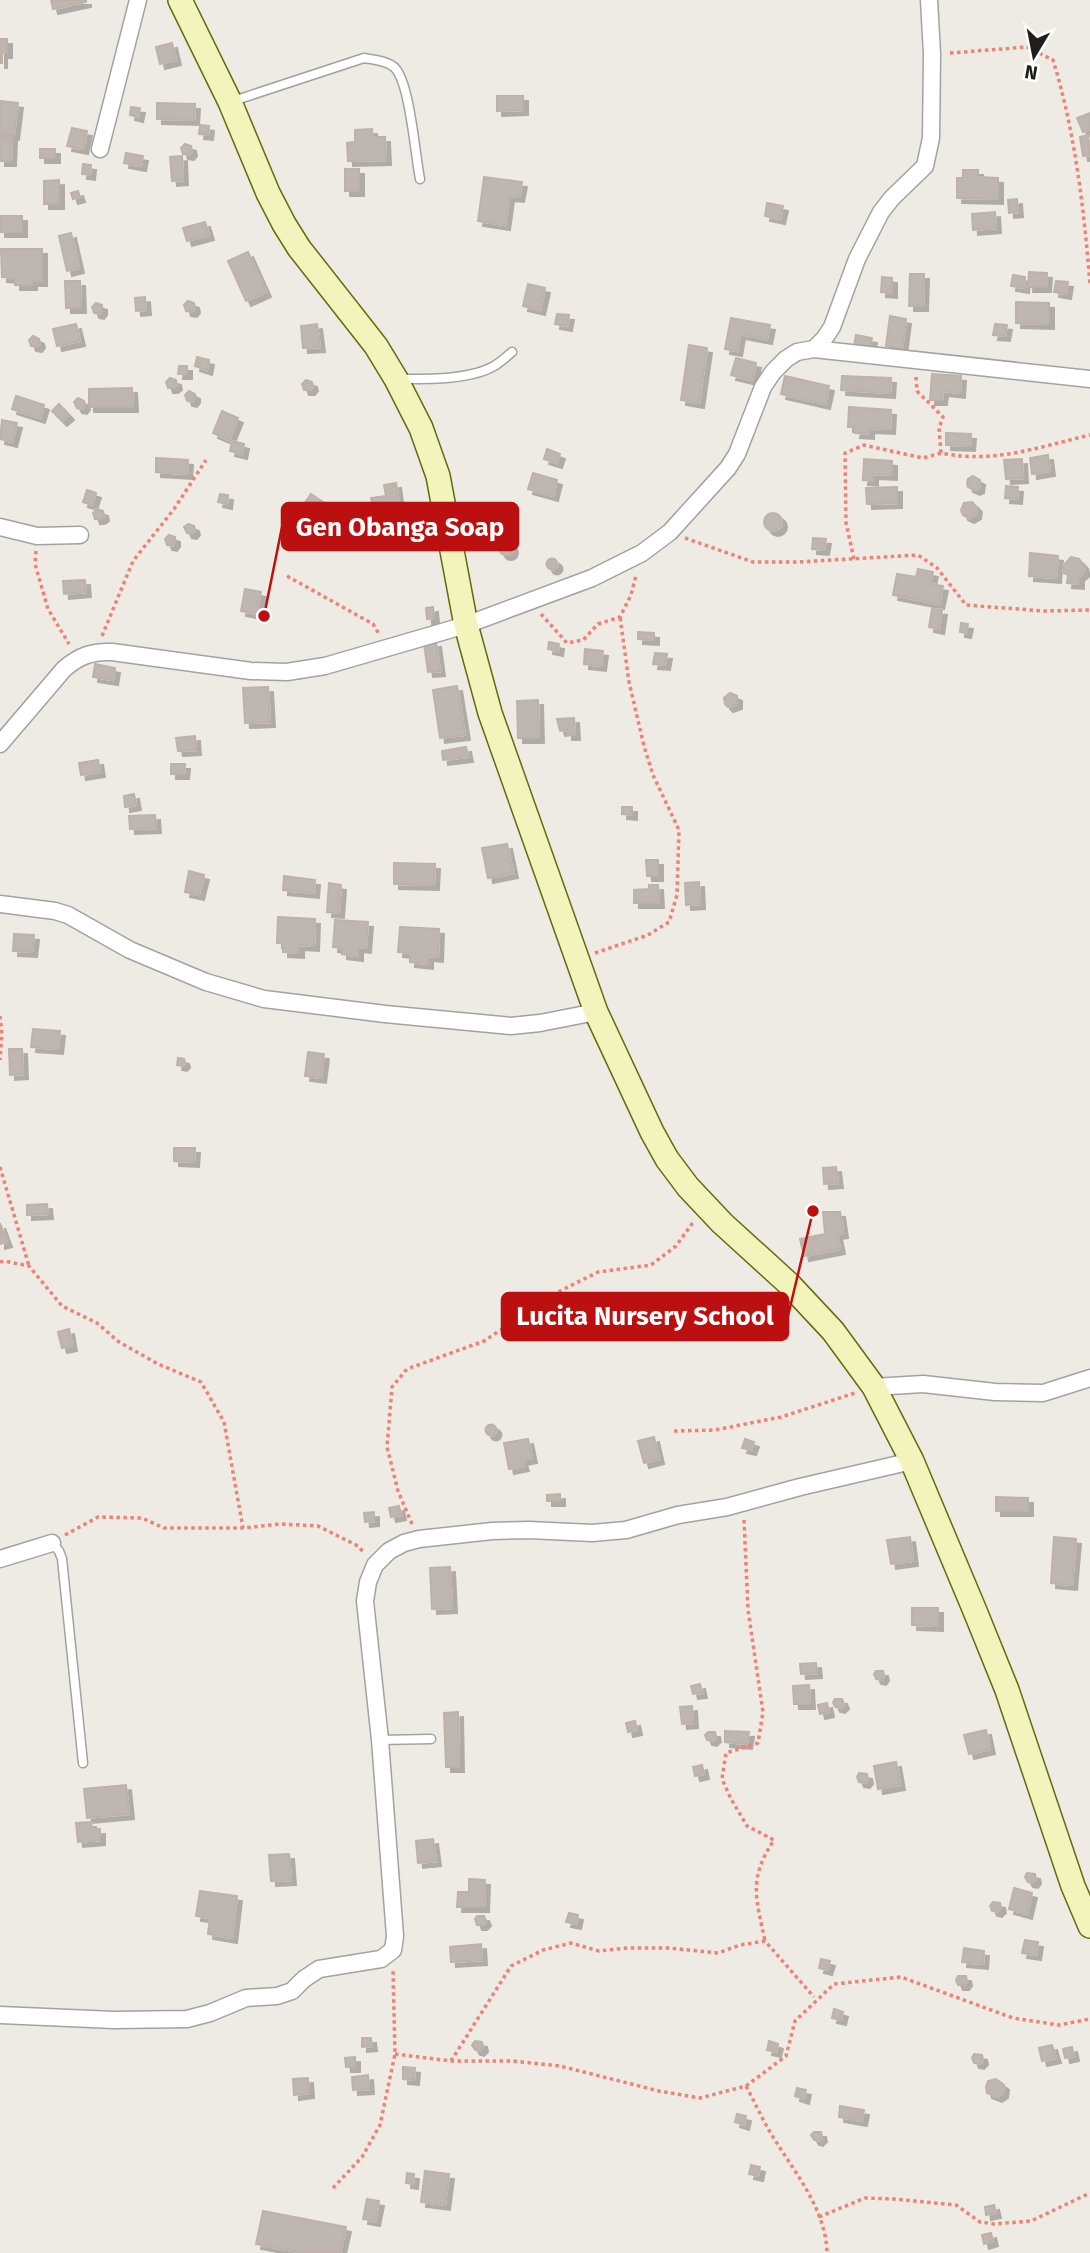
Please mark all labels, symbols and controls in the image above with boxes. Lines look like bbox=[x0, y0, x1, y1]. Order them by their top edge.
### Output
north arrow bbox=[999, 21, 1069, 91]
text: N bbox=[1023, 60, 1039, 85]
callout: Gen Obanga Soap bbox=[282, 503, 518, 550]
text: Gen Obanga Soap bbox=[296, 512, 504, 543]
callout: Lucita Nursery School bbox=[502, 1293, 788, 1340]
text: Lucita Nursery School bbox=[516, 1301, 774, 1332]

